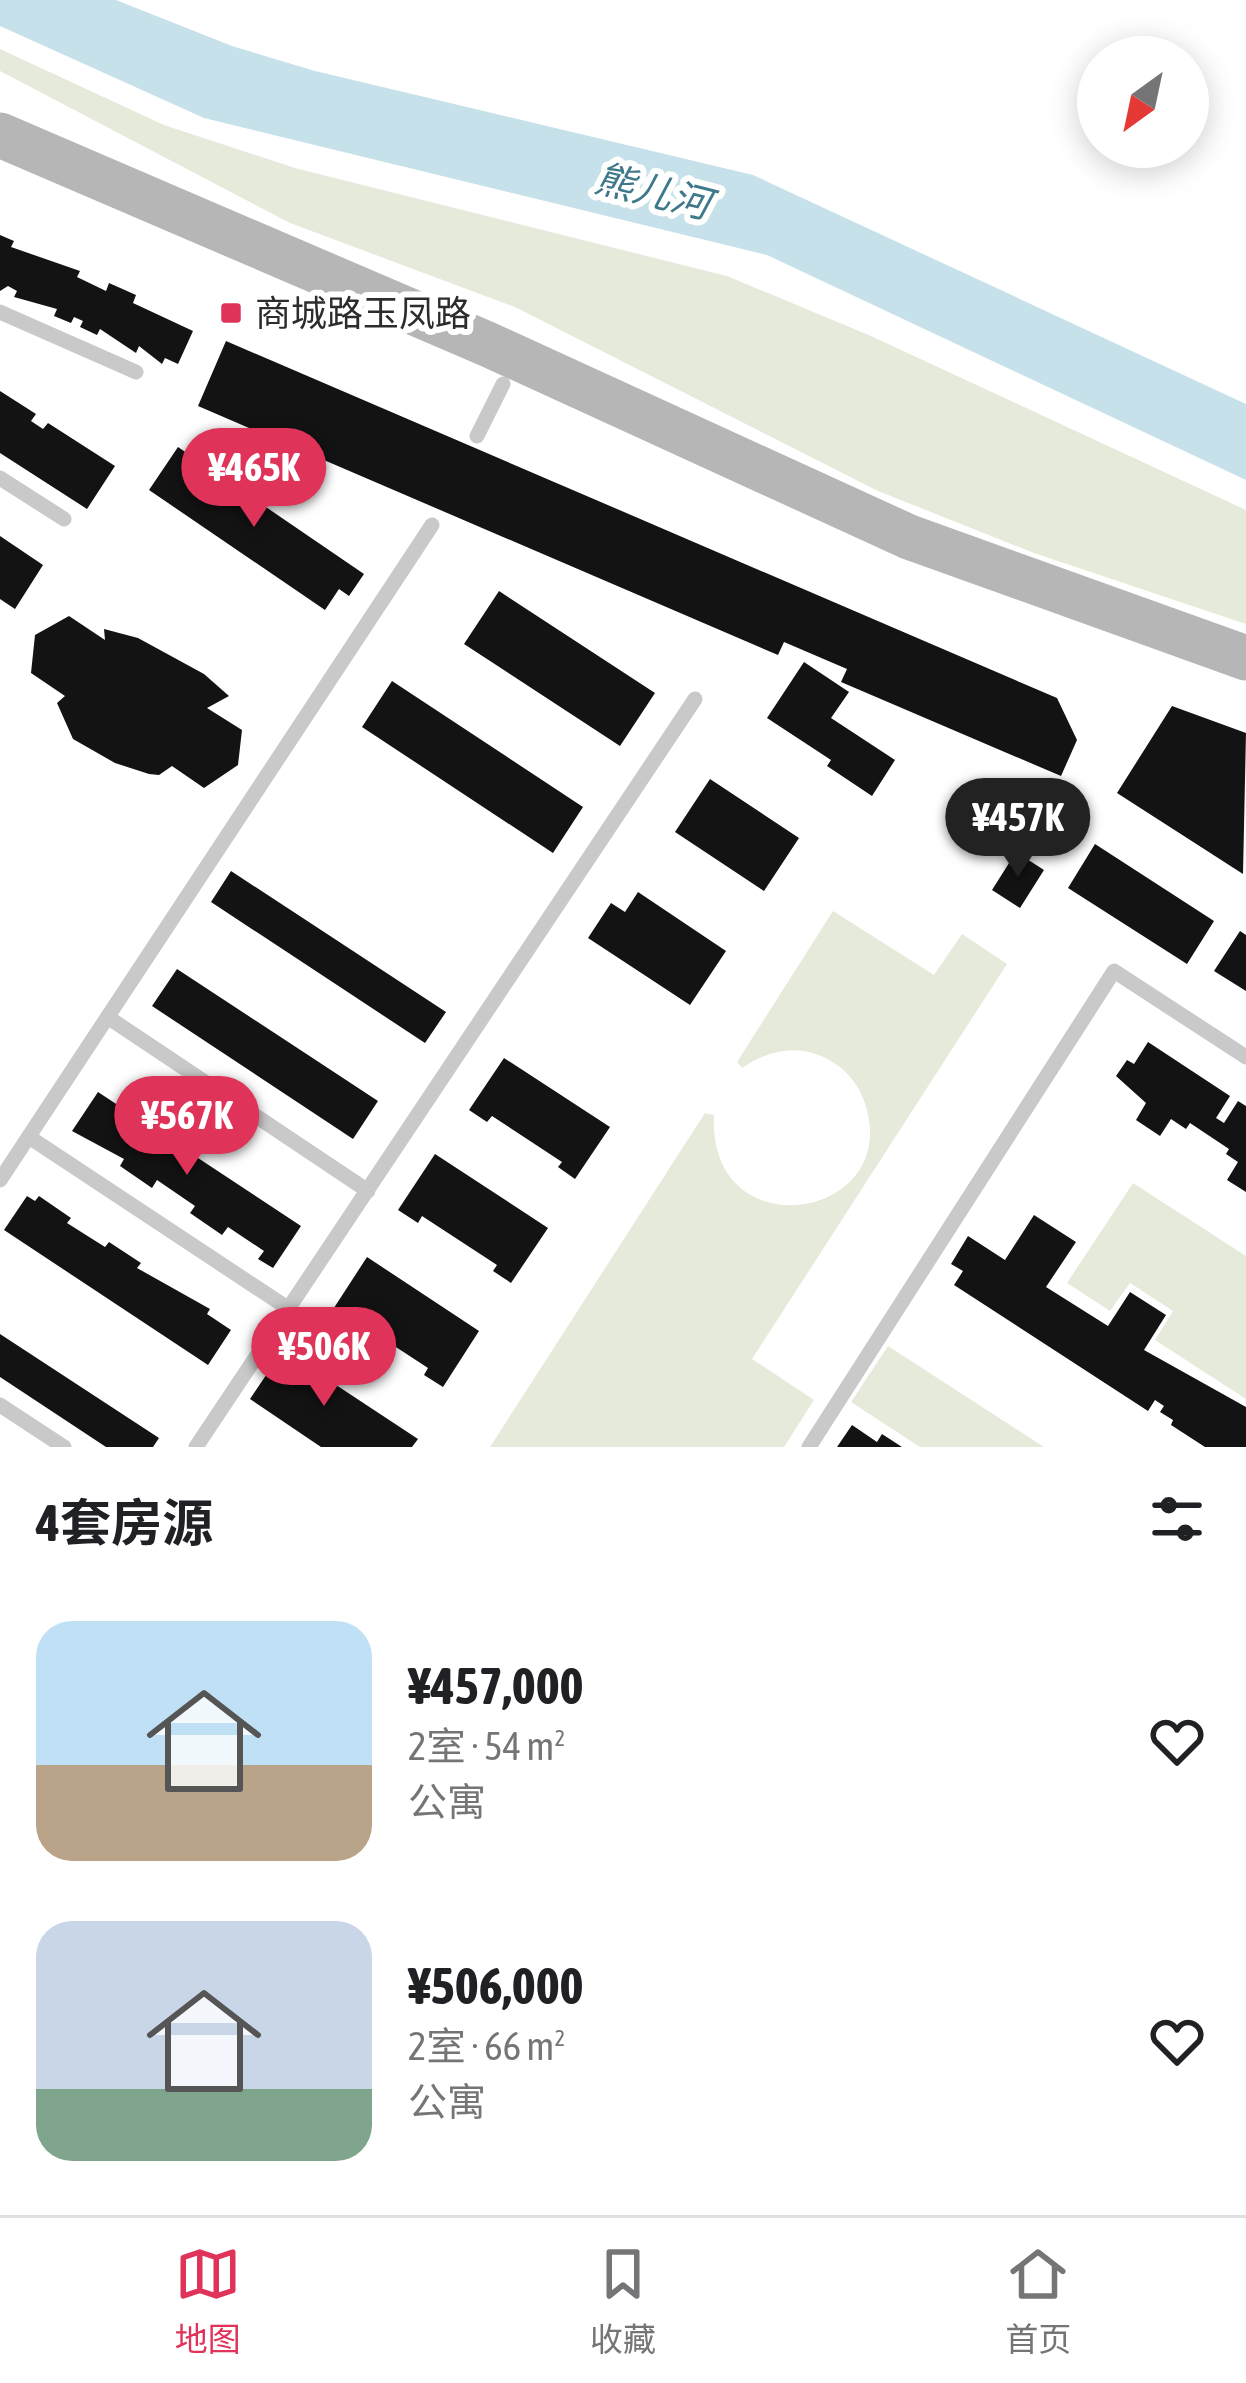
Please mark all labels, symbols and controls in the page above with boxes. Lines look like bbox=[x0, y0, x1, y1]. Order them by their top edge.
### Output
north arrow bbox=[1077, 36, 1209, 168]
map controls bbox=[1077, 36, 1209, 168]
water label: 熊儿河 bbox=[591, 155, 722, 228]
place label: 商城路玉凤路 bbox=[255, 292, 471, 334]
marker: 商城路玉凤路 bbox=[218, 300, 244, 326]
pin: ¥465K bbox=[170, 428, 338, 530]
text: ¥465K bbox=[208, 445, 300, 489]
pin: ¥457K bbox=[934, 778, 1102, 880]
text: ¥457K bbox=[972, 795, 1064, 839]
pin: ¥567K bbox=[103, 1076, 271, 1178]
text: ¥567K bbox=[141, 1093, 233, 1137]
pin: ¥506K bbox=[240, 1307, 408, 1409]
text: ¥506K bbox=[278, 1324, 370, 1368]
icon: filters bbox=[1144, 1486, 1210, 1552]
text: 4套房源 bbox=[36, 1493, 213, 1552]
text: ¥457,000 bbox=[408, 1656, 584, 1715]
icon: home bbox=[132, 1669, 276, 1813]
icon: heart bbox=[1144, 1708, 1210, 1774]
text: 2室 · 54 m² bbox=[408, 1724, 565, 1768]
text: 公寓 bbox=[408, 1780, 486, 1824]
text: ¥506,000 bbox=[408, 1956, 584, 2015]
icon: home bbox=[132, 1969, 276, 2113]
icon: heart bbox=[1144, 2008, 1210, 2074]
text: 2室 · 66 m² bbox=[408, 2024, 565, 2068]
text: 公寓 bbox=[408, 2080, 486, 2124]
tab: 地图 bbox=[175, 2241, 241, 2361]
tab: 收藏 bbox=[590, 2241, 656, 2361]
tab: 首页 bbox=[1005, 2241, 1071, 2361]

